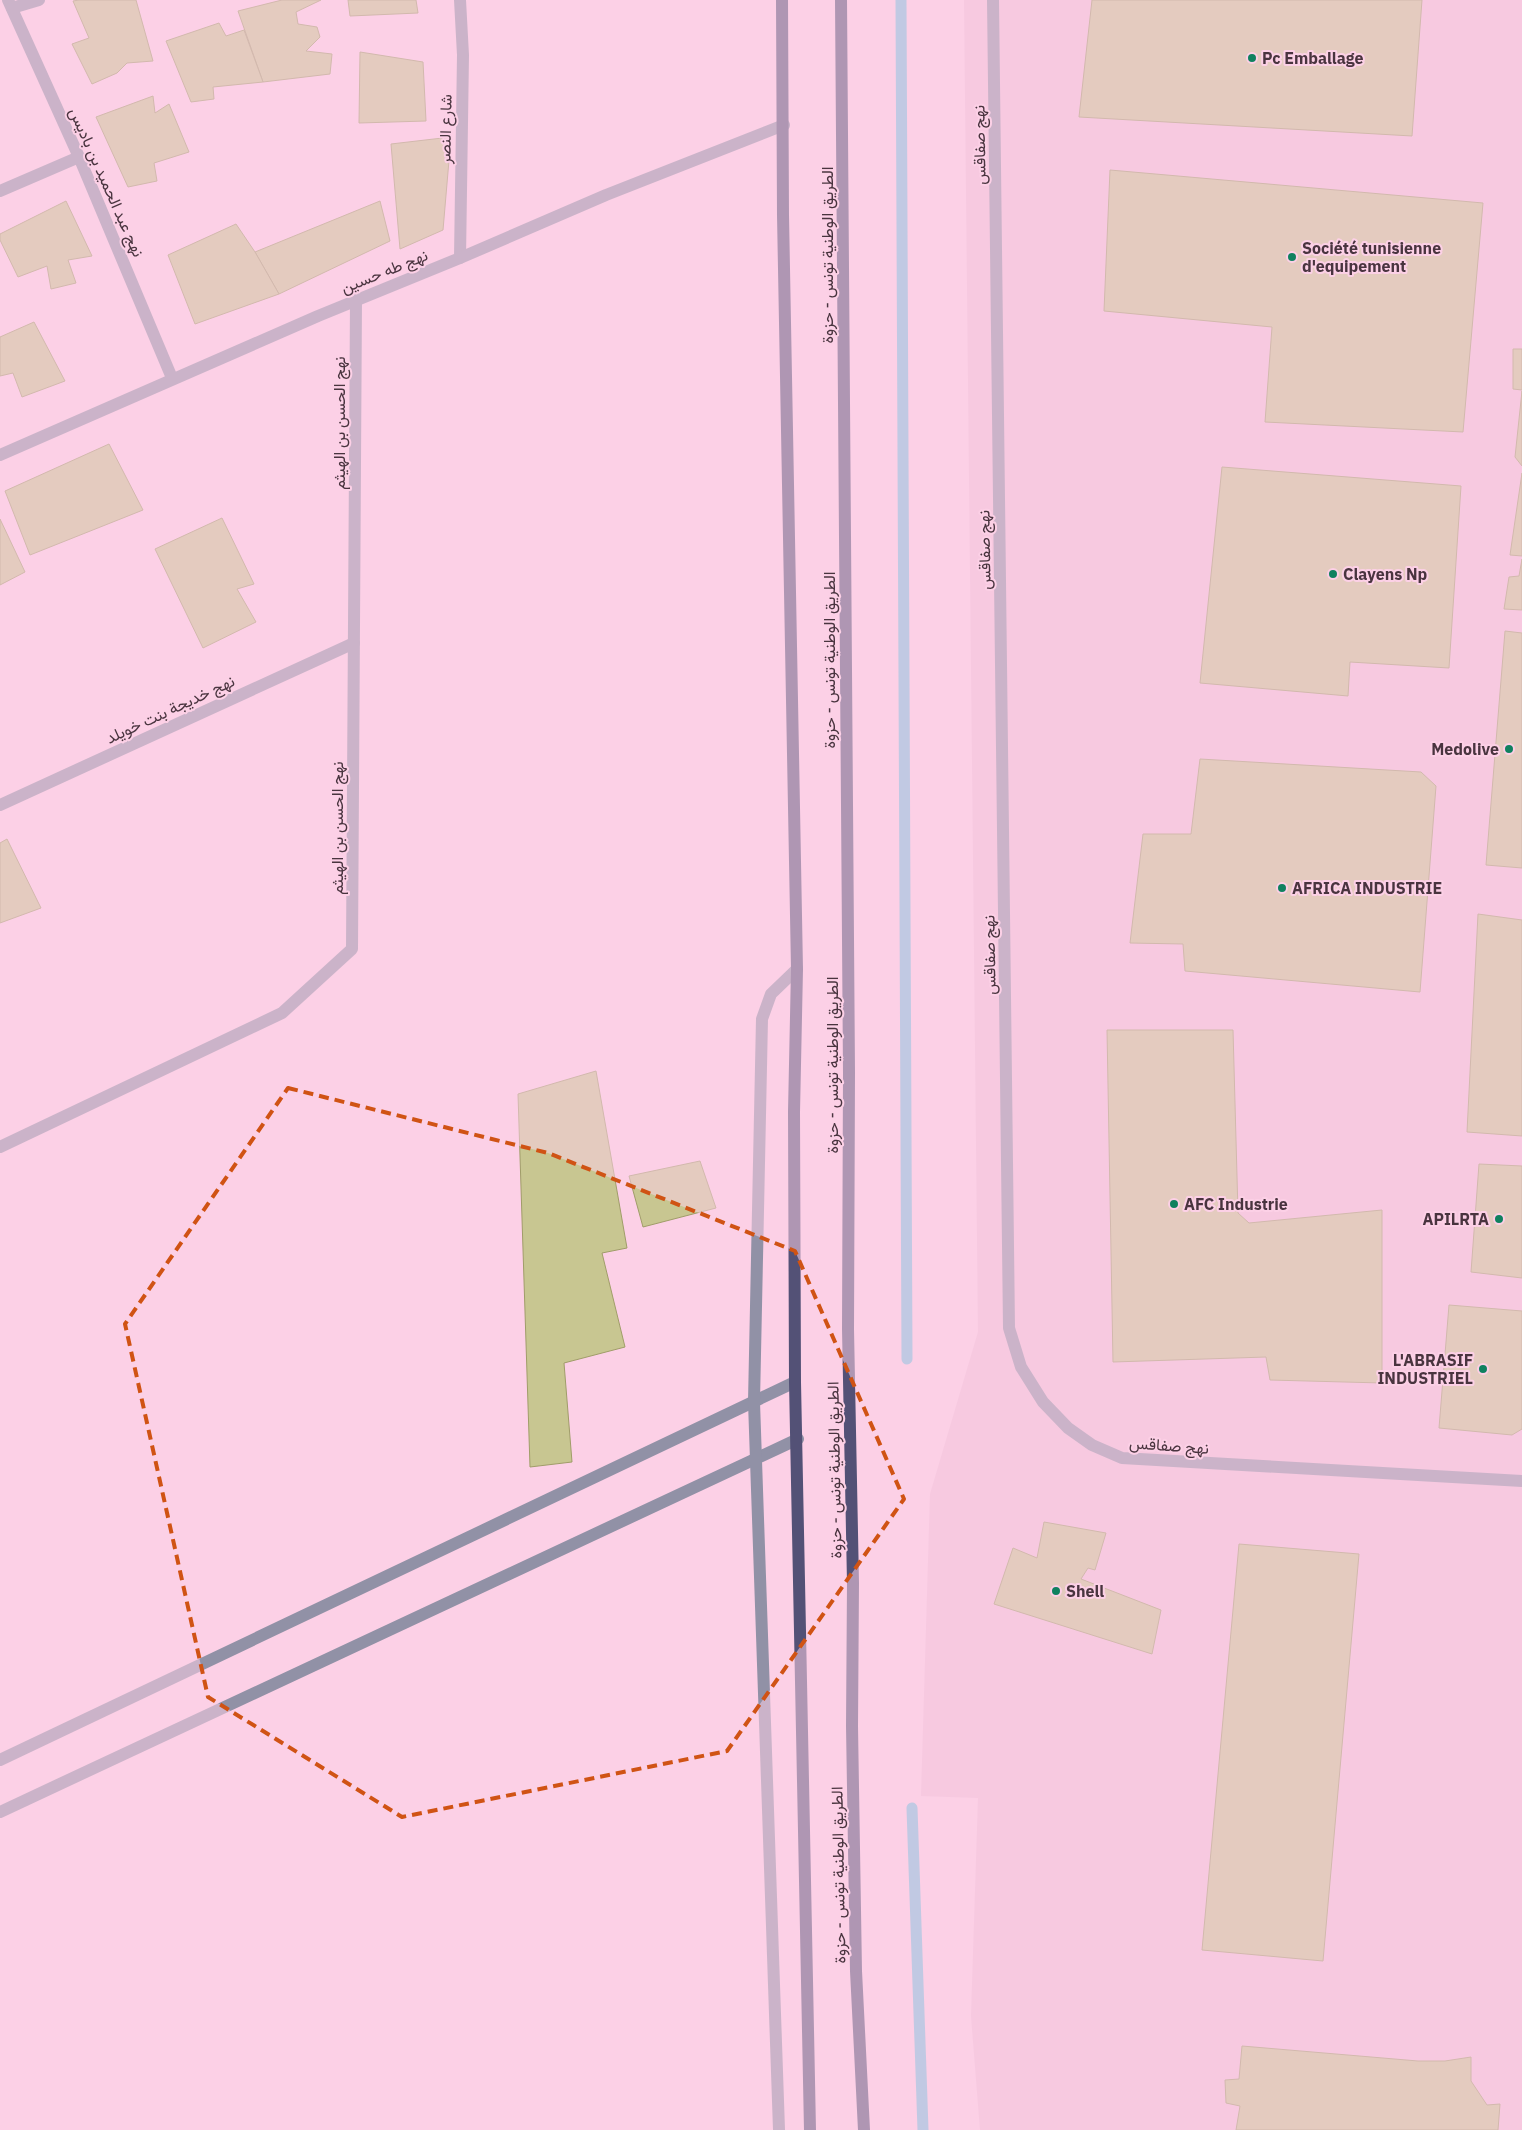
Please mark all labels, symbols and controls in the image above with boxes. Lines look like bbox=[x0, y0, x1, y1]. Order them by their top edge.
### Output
place label: Pc Emballage bbox=[1262, 48, 1363, 68]
marker: Pc Emballage bbox=[1246, 52, 1258, 64]
street label: شارع النصر bbox=[434, 94, 458, 165]
street label: نهج عبد الحميد بن باديس bbox=[63, 104, 149, 261]
street label: نهج صفاقس bbox=[968, 105, 992, 185]
street label: الطريق الوطنية تونس - حزوة bbox=[817, 166, 838, 344]
place label: Société tunisienne d'equipement bbox=[1302, 238, 1441, 276]
street label: نهج طه حسين bbox=[338, 245, 431, 299]
marker: Société tunisienne d'equipement bbox=[1286, 251, 1298, 263]
street label: نهج الحسن بن الهيثم bbox=[329, 356, 351, 490]
street label: نهج صفاقس bbox=[973, 510, 997, 590]
place label: Clayens Np bbox=[1343, 564, 1428, 584]
marker: Clayens Np bbox=[1327, 568, 1339, 580]
street label: الطريق الوطنية تونس - حزوة bbox=[819, 571, 840, 749]
street label: نهج خديجة بنت خويلد bbox=[102, 670, 238, 749]
place label: Medolive bbox=[1431, 739, 1499, 759]
marker: Medolive bbox=[1503, 743, 1515, 755]
street label: نهج الحسن بن الهيثم bbox=[327, 761, 349, 895]
place label: AFRICA INDUSTRIE bbox=[1292, 878, 1442, 898]
marker: AFRICA INDUSTRIE bbox=[1276, 882, 1288, 894]
street label: نهج صفاقس bbox=[978, 915, 1002, 995]
street label: الطريق الوطنية تونس - حزوة bbox=[822, 976, 843, 1154]
place label: AFC Industrie bbox=[1184, 1194, 1288, 1214]
marker: AFC Industrie bbox=[1168, 1198, 1180, 1210]
place label: APILRTA bbox=[1422, 1209, 1489, 1229]
marker: APILRTA bbox=[1493, 1213, 1505, 1225]
place label: L'ABRASIF INDUSTRIEL bbox=[1377, 1350, 1473, 1388]
marker: L'ABRASIF INDUSTRIEL bbox=[1477, 1363, 1489, 1375]
street label: الطريق الوطنية تونس - حزوة bbox=[822, 1381, 847, 1559]
street label: نهج صفاقس bbox=[1128, 1432, 1210, 1460]
place label: Shell bbox=[1066, 1581, 1104, 1601]
marker: Shell bbox=[1050, 1585, 1062, 1597]
street label: الطريق الوطنية تونس - حزوة bbox=[826, 1786, 851, 1964]

